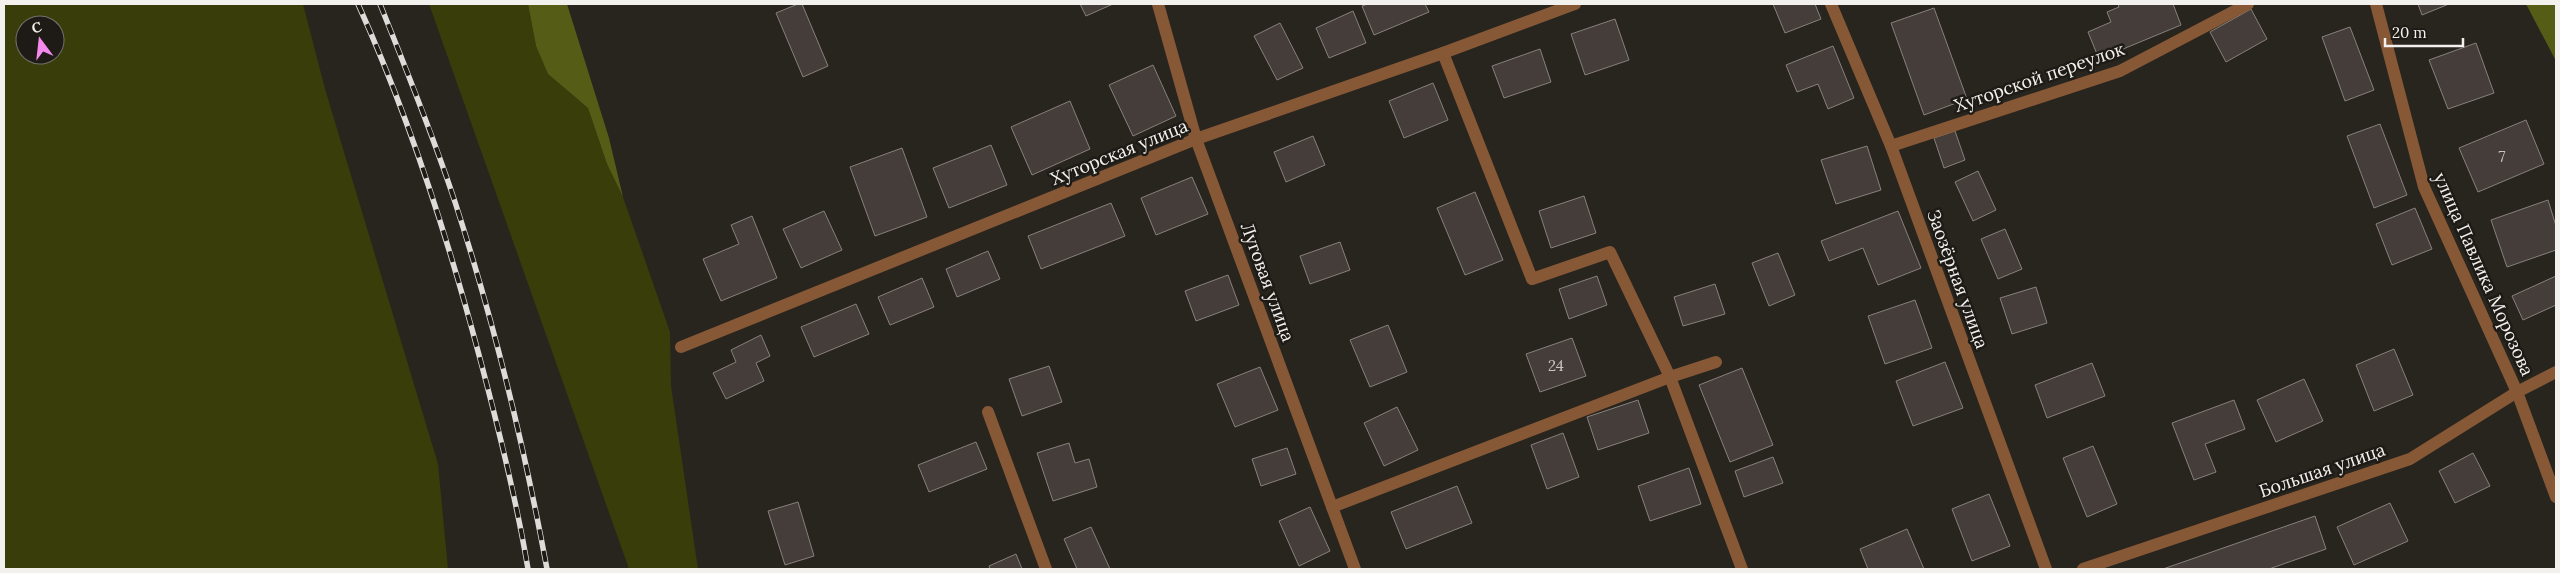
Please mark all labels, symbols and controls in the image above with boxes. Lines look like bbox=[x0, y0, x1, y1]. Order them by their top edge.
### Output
north arrow bbox=[15, 15, 65, 65]
scale bar bbox=[2385, 15, 2462, 47]
text: С bbox=[30, 17, 44, 37]
text: 20 m bbox=[2392, 23, 2427, 42]
street label: Хуторской переулок bbox=[1951, 37, 2128, 117]
street label: Хуторская улица bbox=[1047, 114, 1191, 190]
house number: 7 bbox=[2499, 147, 2506, 166]
street label: улица Павлика Морозова bbox=[2429, 169, 2539, 379]
street label: Заозёрная улица bbox=[1922, 206, 1994, 352]
street label: Луговая улица bbox=[1236, 219, 1300, 345]
house number: 24 bbox=[1548, 356, 1564, 375]
street label: Большая улица bbox=[2256, 438, 2388, 502]

